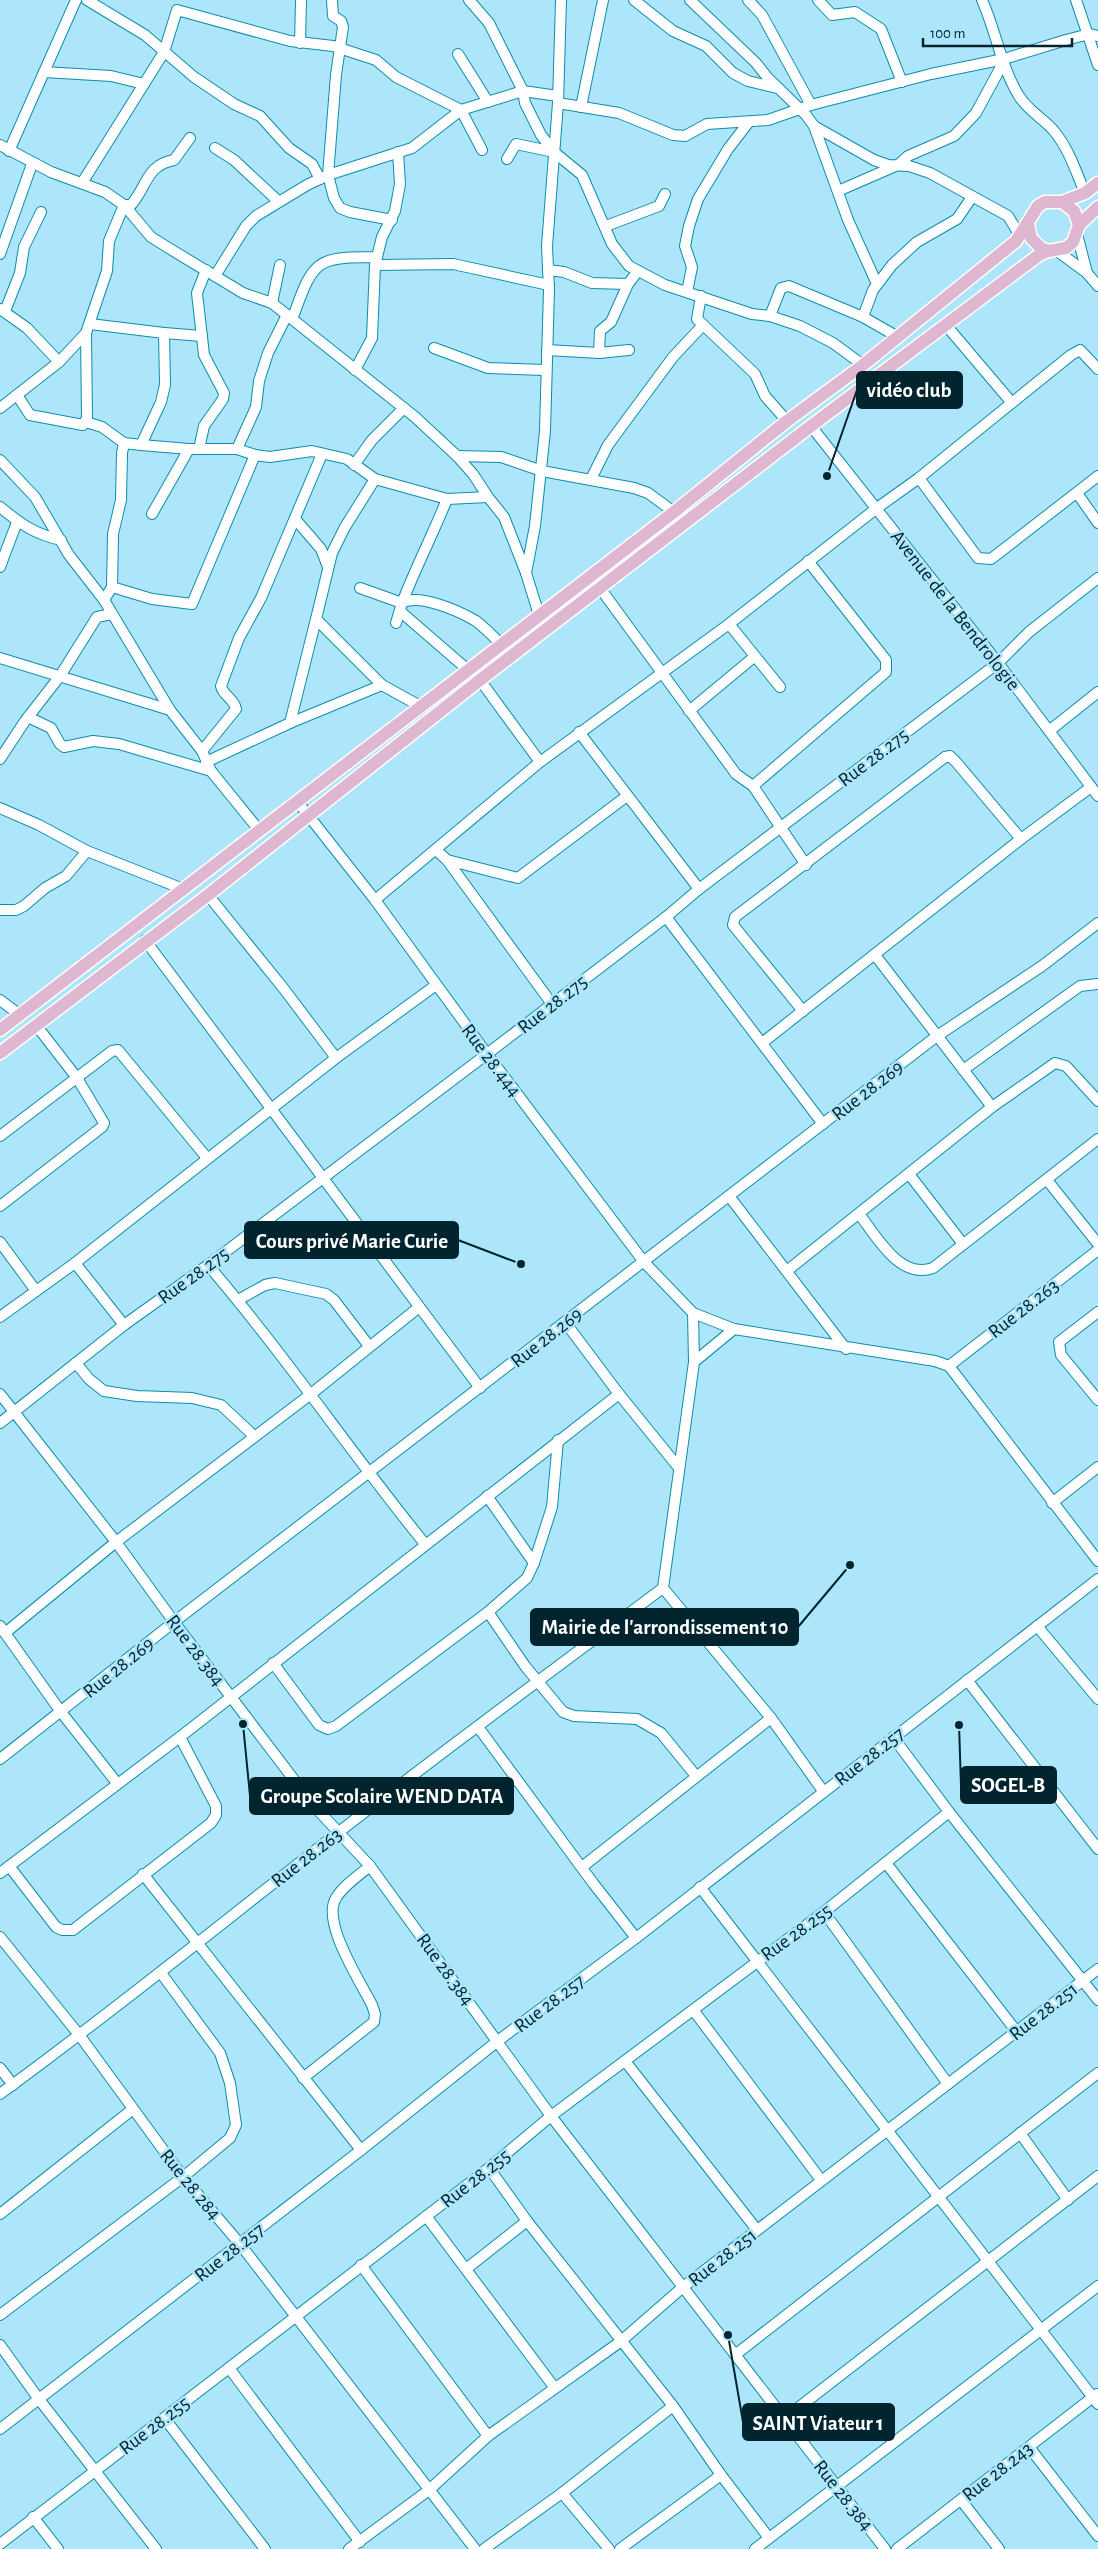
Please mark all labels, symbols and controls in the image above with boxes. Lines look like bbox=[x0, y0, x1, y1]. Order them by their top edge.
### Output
scale bar bbox=[923, 15, 1072, 47]
text: 100 m bbox=[930, 26, 965, 41]
callout: vidéo club bbox=[857, 372, 962, 408]
text: vidéo club bbox=[867, 380, 951, 401]
street label: Avenue de la Bendrologie bbox=[887, 527, 1024, 694]
street label: Rue 28.275 bbox=[835, 725, 913, 791]
street label: Rue 28.275 bbox=[514, 972, 591, 1038]
street label: Rue 28.444 bbox=[458, 1020, 525, 1101]
street label: Rue 28.269 bbox=[828, 1057, 907, 1125]
callout: Cours privé Marie Curie bbox=[245, 1222, 458, 1258]
text: Cours privé Marie Curie bbox=[256, 1231, 448, 1252]
street label: Rue 28.275 bbox=[154, 1244, 233, 1308]
street label: Rue 28.263 bbox=[985, 1275, 1063, 1342]
street label: Rue 28.269 bbox=[507, 1304, 586, 1372]
callout: Mairie de l'arrondissement 10 bbox=[531, 1609, 798, 1645]
street label: Rue 28.384 bbox=[162, 1611, 228, 1690]
text: Mairie de l'arrondissement 10 bbox=[542, 1617, 789, 1638]
street label: Rue 28.269 bbox=[80, 1633, 158, 1702]
street label: Rue 28.257 bbox=[831, 1724, 908, 1790]
callout: SOGEL-B bbox=[961, 1767, 1056, 1803]
text: SOGEL-B bbox=[971, 1775, 1045, 1796]
callout: Groupe Scolaire WEND DATA bbox=[250, 1778, 513, 1814]
text: Groupe Scolaire WEND DATA bbox=[261, 1786, 504, 1807]
street label: Rue 28.263 bbox=[268, 1824, 346, 1891]
street label: Rue 28.255 bbox=[757, 1901, 836, 1965]
street label: Rue 28.384 bbox=[412, 1930, 478, 2009]
street label: Rue 28.257 bbox=[511, 1971, 589, 2037]
street label: Rue 28.251 bbox=[1006, 1979, 1082, 2045]
street label: Rue 28.284 bbox=[156, 2145, 225, 2224]
street label: Rue 28.255 bbox=[437, 2146, 514, 2212]
street label: Rue 28.257 bbox=[191, 2220, 268, 2286]
street label: Rue 28.251 bbox=[685, 2225, 761, 2291]
street label: Rue 28.255 bbox=[116, 2393, 194, 2459]
callout: SAINT Viateur 1 bbox=[743, 2404, 894, 2440]
text: SAINT Viateur 1 bbox=[752, 2413, 884, 2434]
street label: Rue 28.243 bbox=[959, 2438, 1037, 2505]
street label: Rue 28.384 bbox=[810, 2456, 877, 2535]

